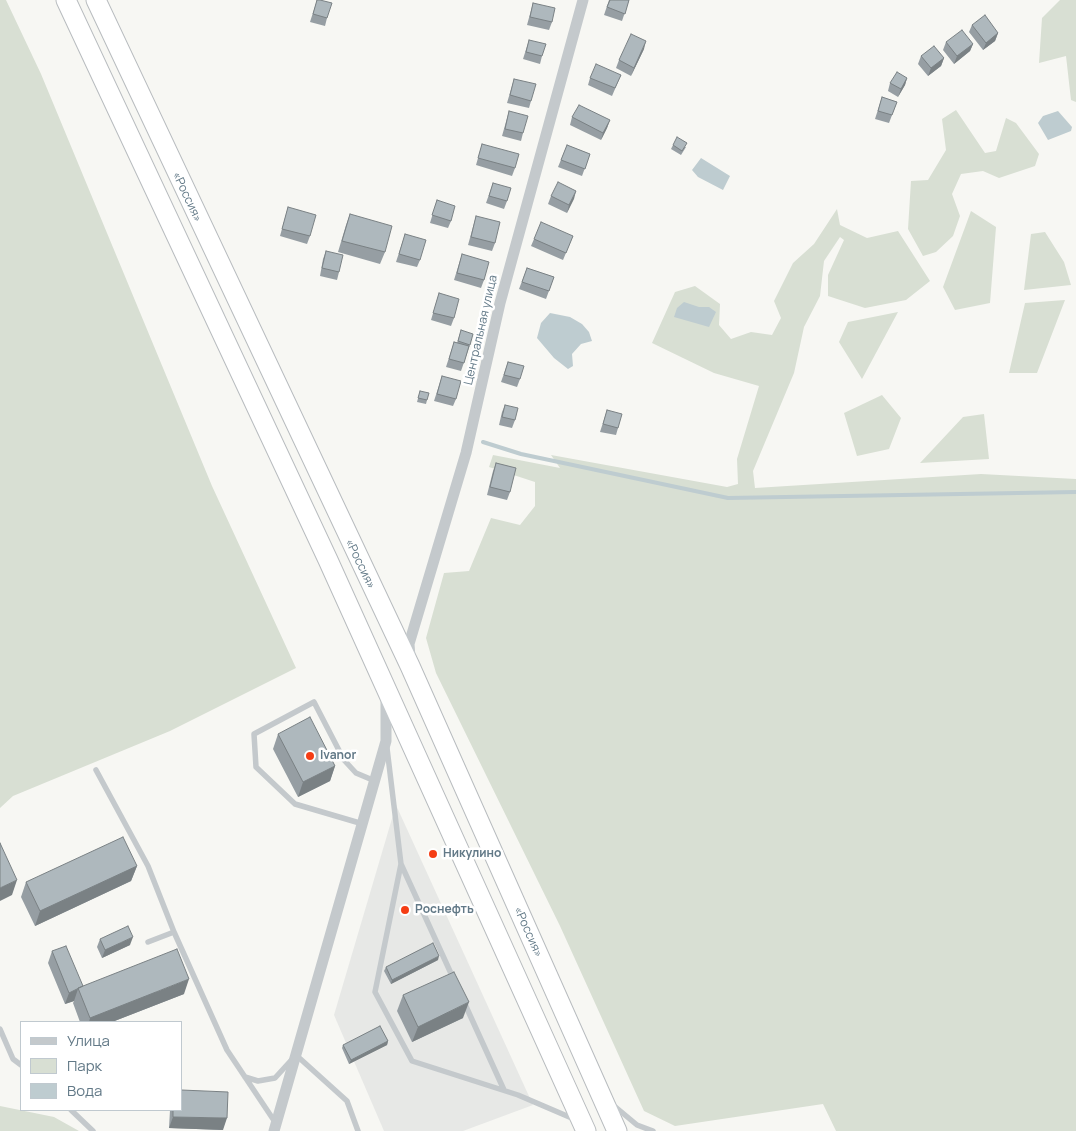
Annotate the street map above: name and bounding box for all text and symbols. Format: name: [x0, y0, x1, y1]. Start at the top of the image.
street label: «Россия»: [169, 170, 205, 224]
street label: Центральная улица: [461, 274, 501, 386]
street label: «Россия»: [342, 537, 378, 591]
place label: Ivanor: [320, 749, 356, 763]
marker: Ivanor: [304, 750, 316, 762]
place label: Никулино: [443, 847, 501, 861]
marker: Никулино: [427, 848, 439, 860]
place label: Роснефть: [415, 903, 474, 917]
marker: Роснефть: [399, 904, 411, 916]
street label: «Россия»: [510, 905, 546, 959]
legend: [20, 1021, 182, 1111]
text: Улица: [67, 1030, 110, 1051]
text: Парк: [67, 1055, 102, 1076]
text: Вода: [67, 1080, 102, 1101]

